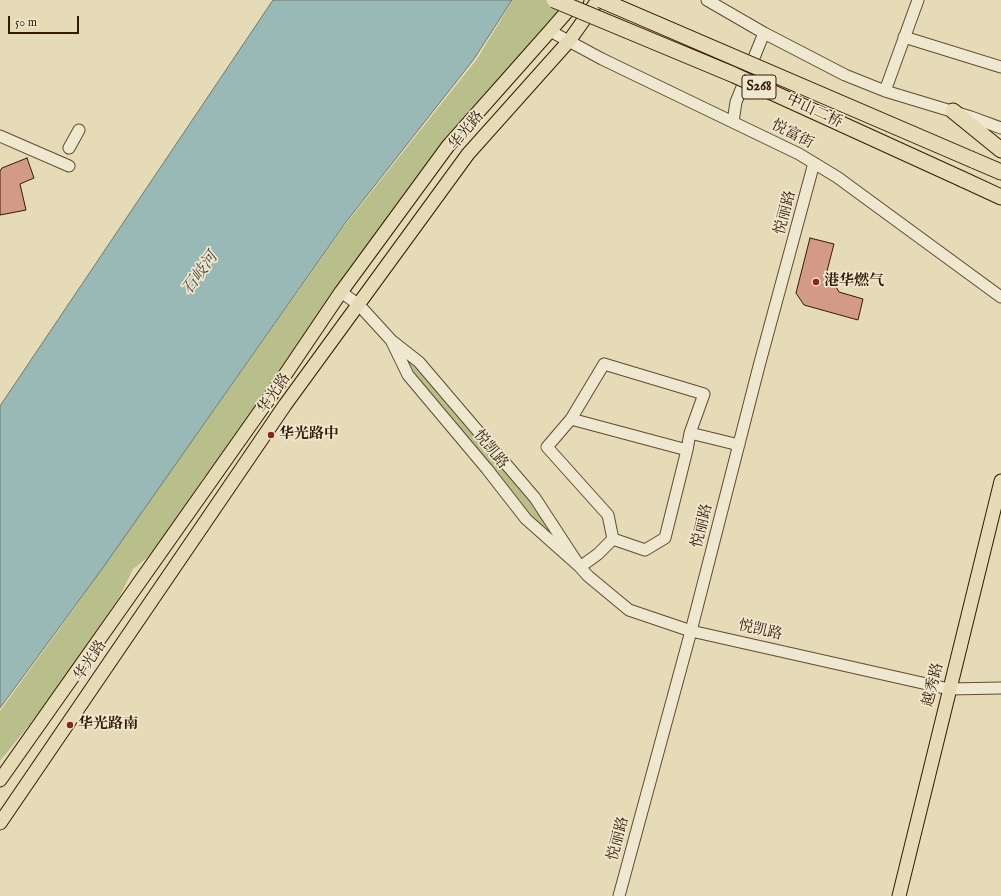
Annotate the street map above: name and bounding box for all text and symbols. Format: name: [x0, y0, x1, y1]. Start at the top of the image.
scale bar: [10, 8, 81, 34]
text: 50 m: [15, 15, 37, 30]
road number: S268: [742, 75, 776, 99]
street label: 中山二桥: [783, 91, 845, 133]
street label: 华光路: [446, 108, 488, 154]
street label: 悦富街: [768, 117, 816, 153]
street label: 悦丽路: [771, 189, 801, 237]
water label: 石岐河: [179, 249, 223, 299]
place label: 港华燃气: [824, 273, 884, 291]
marker: 港华燃气: [811, 277, 821, 287]
street label: 华光路: [255, 370, 295, 418]
place label: 华光路中: [279, 426, 339, 444]
street label: 悦凯路: [469, 427, 511, 473]
marker: 华光路中: [266, 430, 276, 440]
street label: 悦丽路: [689, 502, 717, 550]
street label: 悦凯路: [736, 617, 784, 645]
street label: 华光路: [71, 637, 111, 685]
street label: 越秀路: [920, 661, 948, 709]
place label: 华光路南: [78, 716, 138, 734]
marker: 华光路南: [65, 720, 75, 730]
street label: 悦丽路: [604, 815, 634, 863]

